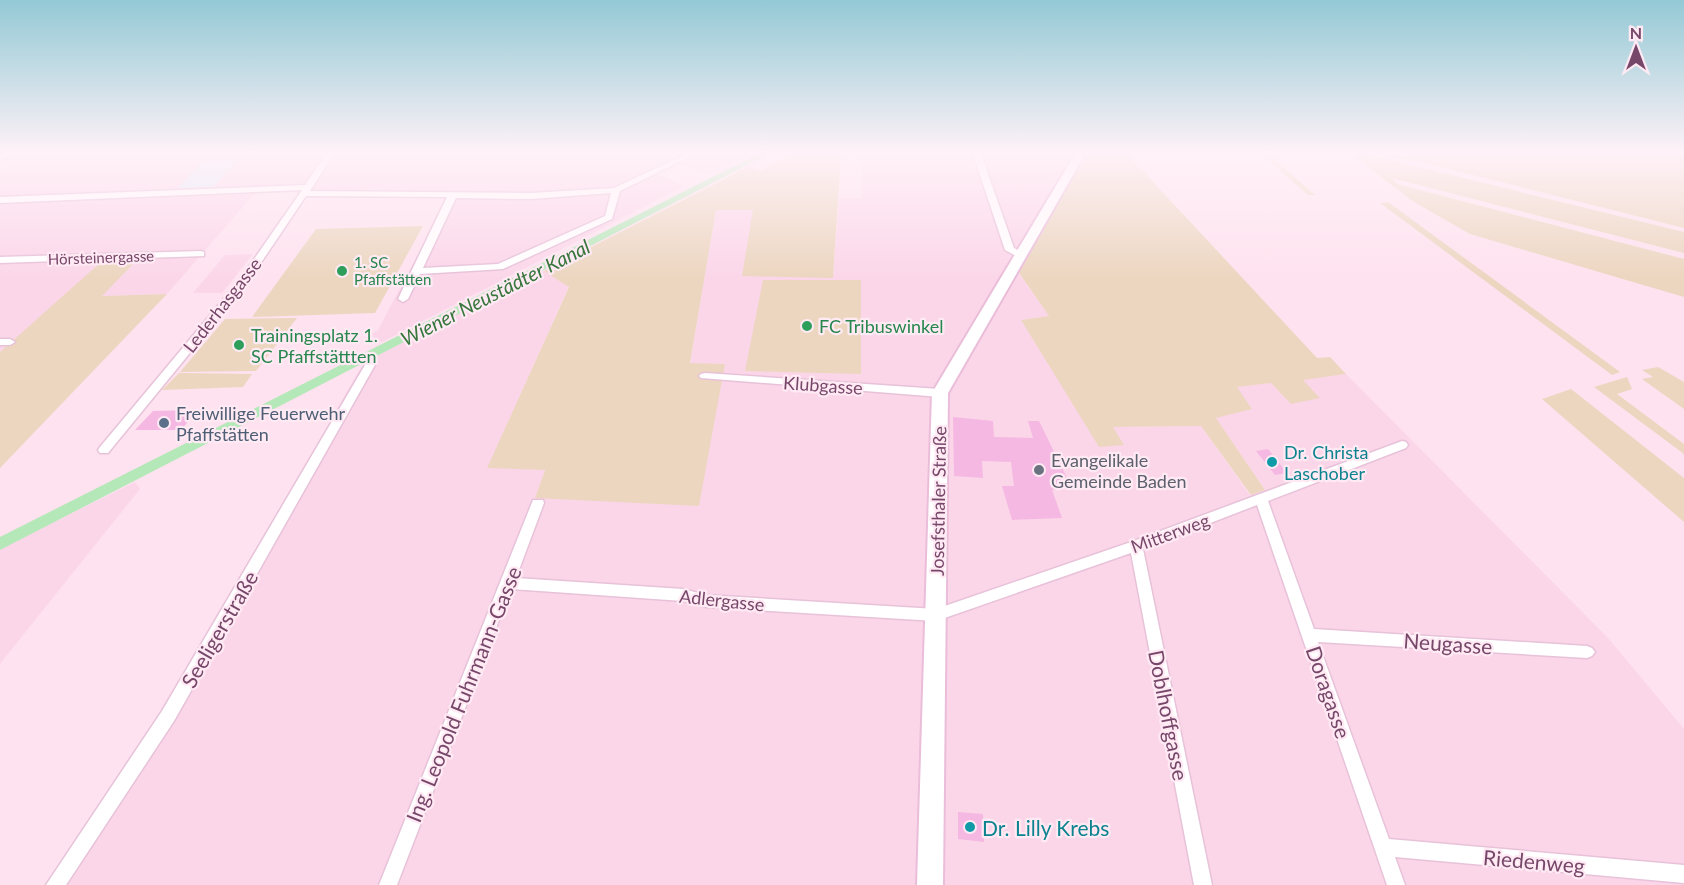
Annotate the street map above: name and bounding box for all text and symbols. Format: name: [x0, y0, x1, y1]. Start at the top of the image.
north arrow: [1606, 18, 1666, 78]
text: N: [1630, 23, 1642, 42]
water label: Wiener Neustädter Kanal: [396, 234, 594, 350]
street label: Hörsteinergasse: [48, 246, 154, 268]
street label: Lederhasgasse: [178, 253, 266, 357]
place label: 1. SC Pfaffstätten: [354, 253, 431, 288]
marker: 1. SC Pfaffstätten: [335, 264, 349, 278]
place label: FC Tribuswinkel: [819, 315, 943, 337]
marker: FC Tribuswinkel: [800, 319, 814, 333]
place label: Trainingsplatz 1. SC Pfaffstättten: [251, 324, 378, 367]
marker: Trainingsplatz 1. SC Pfaffstättten: [232, 338, 246, 352]
street label: Klubgasse: [782, 371, 864, 399]
place label: Freiwillige Feuerwehr Pfaffstätten: [176, 402, 346, 445]
marker: Freiwillige Feuerwehr Pfaffstätten: [157, 416, 171, 430]
street label: Josefsthaler Straße: [926, 426, 950, 576]
place label: Dr. Christa Laschober: [1284, 441, 1368, 484]
place label: Evangelikale Gemeinde Baden: [1051, 449, 1186, 492]
marker: Dr. Christa Laschober: [1265, 455, 1279, 469]
marker: Evangelikale Gemeinde Baden: [1032, 463, 1046, 477]
street label: Mitterweg: [1128, 509, 1212, 557]
street label: Ing. Leopold Fuhrmann-Gasse: [400, 562, 526, 826]
street label: Seeligerstraße: [175, 566, 263, 692]
street label: Adlergasse: [678, 585, 766, 615]
street label: Neugasse: [1403, 627, 1493, 659]
street label: Doragasse: [1302, 642, 1356, 742]
street label: Doblhoffgasse: [1144, 648, 1194, 782]
place label: Dr. Lilly Krebs: [982, 815, 1109, 840]
marker: Dr. Lilly Krebs: [963, 820, 977, 834]
street label: Riedenweg: [1482, 844, 1586, 878]

